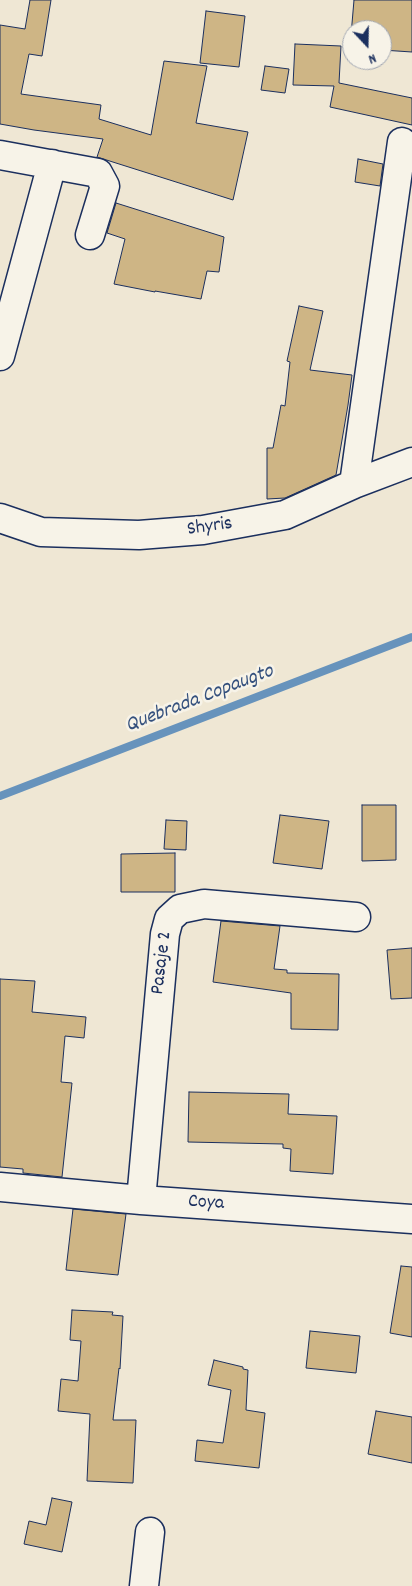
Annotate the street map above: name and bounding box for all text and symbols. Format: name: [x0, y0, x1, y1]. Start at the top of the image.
north arrow: [342, 20, 392, 70]
text: N: [365, 47, 379, 69]
street label: Shyris: [186, 513, 234, 543]
water label: Quebrada Copaugto: [122, 660, 278, 740]
street label: Pasaje 2: [147, 930, 179, 996]
street label: Coya: [187, 1191, 225, 1217]

